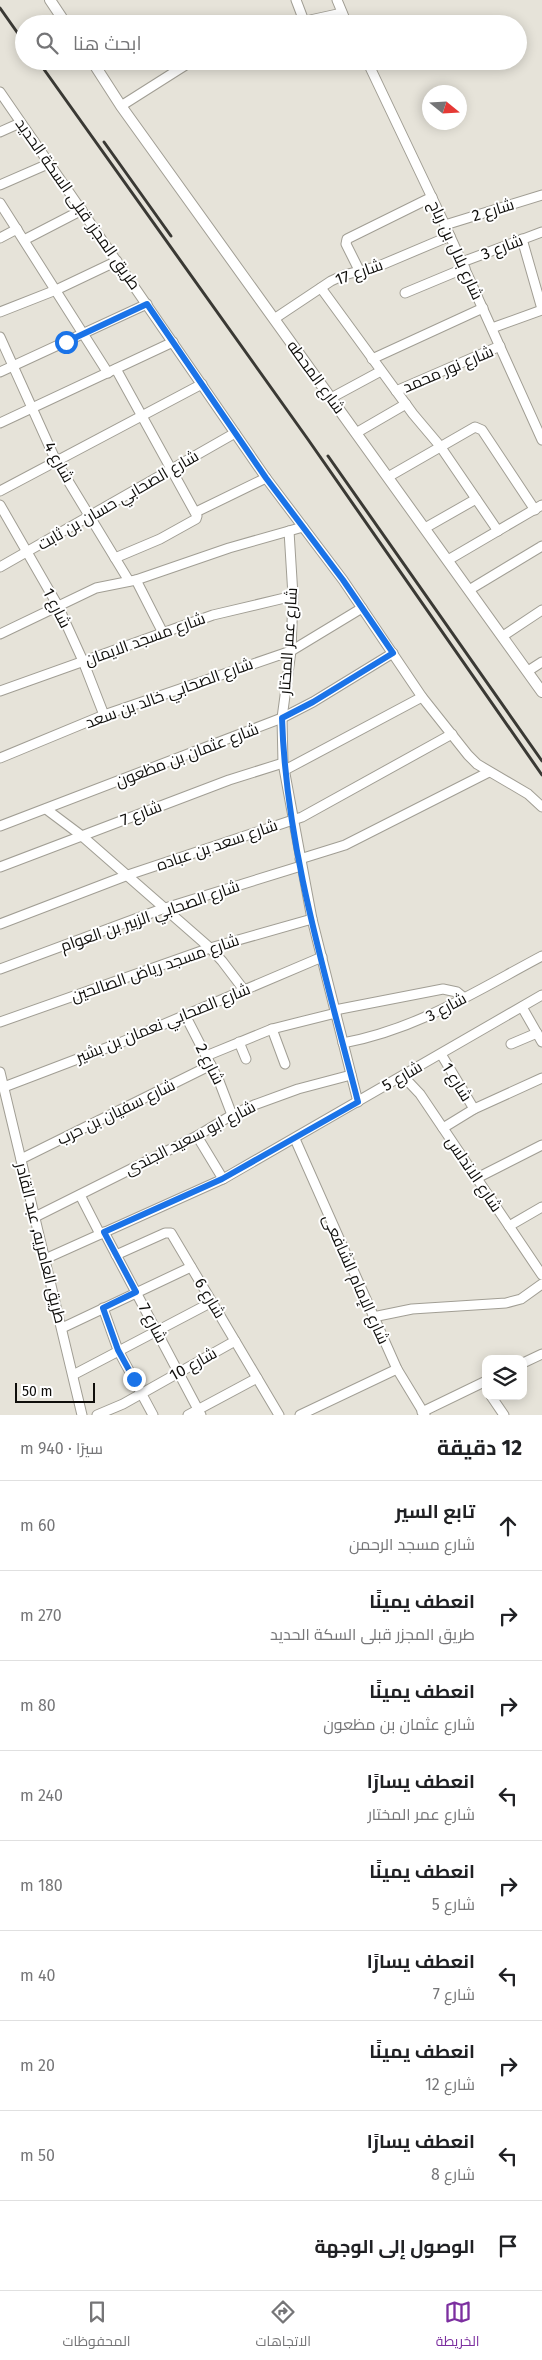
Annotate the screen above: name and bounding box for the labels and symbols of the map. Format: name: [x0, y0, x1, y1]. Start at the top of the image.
north arrow: [422, 85, 467, 130]
street label: طريق المجزر قبلى السكة الحديد: [11, 115, 145, 294]
street label: شارع 2: [470, 195, 517, 227]
street label: شارع بلال بن رباح: [423, 197, 487, 303]
street label: شارع 3: [478, 230, 526, 265]
street label: شارع 17: [333, 255, 386, 291]
route start: [55, 331, 78, 354]
street label: شارع المحطه: [282, 337, 349, 418]
street label: شارع نور محمد: [400, 341, 497, 398]
street label: شارع 4: [38, 438, 78, 487]
street label: شارع الصحابي حسان بن ثابت: [34, 446, 204, 557]
street label: شارع 1: [37, 585, 75, 632]
street label: شارع عمر المختار: [275, 587, 303, 696]
street label: شارع مسجد الايمان: [82, 608, 209, 671]
street label: شارع الصحابي خالد بن سعد: [83, 654, 257, 736]
street label: شارع عثمان بن مظعون: [113, 719, 262, 793]
street label: شارع 7: [118, 797, 165, 831]
street label: شارع سعد بن عباده: [154, 815, 281, 877]
street label: شارع الصحابي الزبير بن العوام: [58, 876, 243, 959]
street label: شارع مسجد رياض الصالحين: [68, 930, 242, 1008]
street label: شارع الصحابي نعمان بن بشير: [72, 979, 255, 1071]
street label: شارع 3: [422, 988, 470, 1027]
street label: شارع 2: [190, 1040, 228, 1088]
street label: شارع 5: [379, 1057, 426, 1097]
street label: شارع 1: [436, 1059, 476, 1106]
street label: شارع سفيان بن حرب: [54, 1075, 179, 1151]
street label: شارع ابو سعيد الجندى: [121, 1097, 259, 1181]
street label: شارع الاندلس: [440, 1133, 506, 1217]
street label: طريق العامريه, عبد القادر: [11, 1160, 70, 1326]
street label: شارع الإمام الشافعى: [317, 1211, 393, 1348]
street label: شارع 6: [189, 1274, 229, 1323]
street label: شارع 7: [133, 1300, 171, 1347]
street label: شارع 10: [166, 1343, 221, 1386]
route end: [123, 1368, 146, 1391]
scale bar: [15, 1380, 95, 1403]

